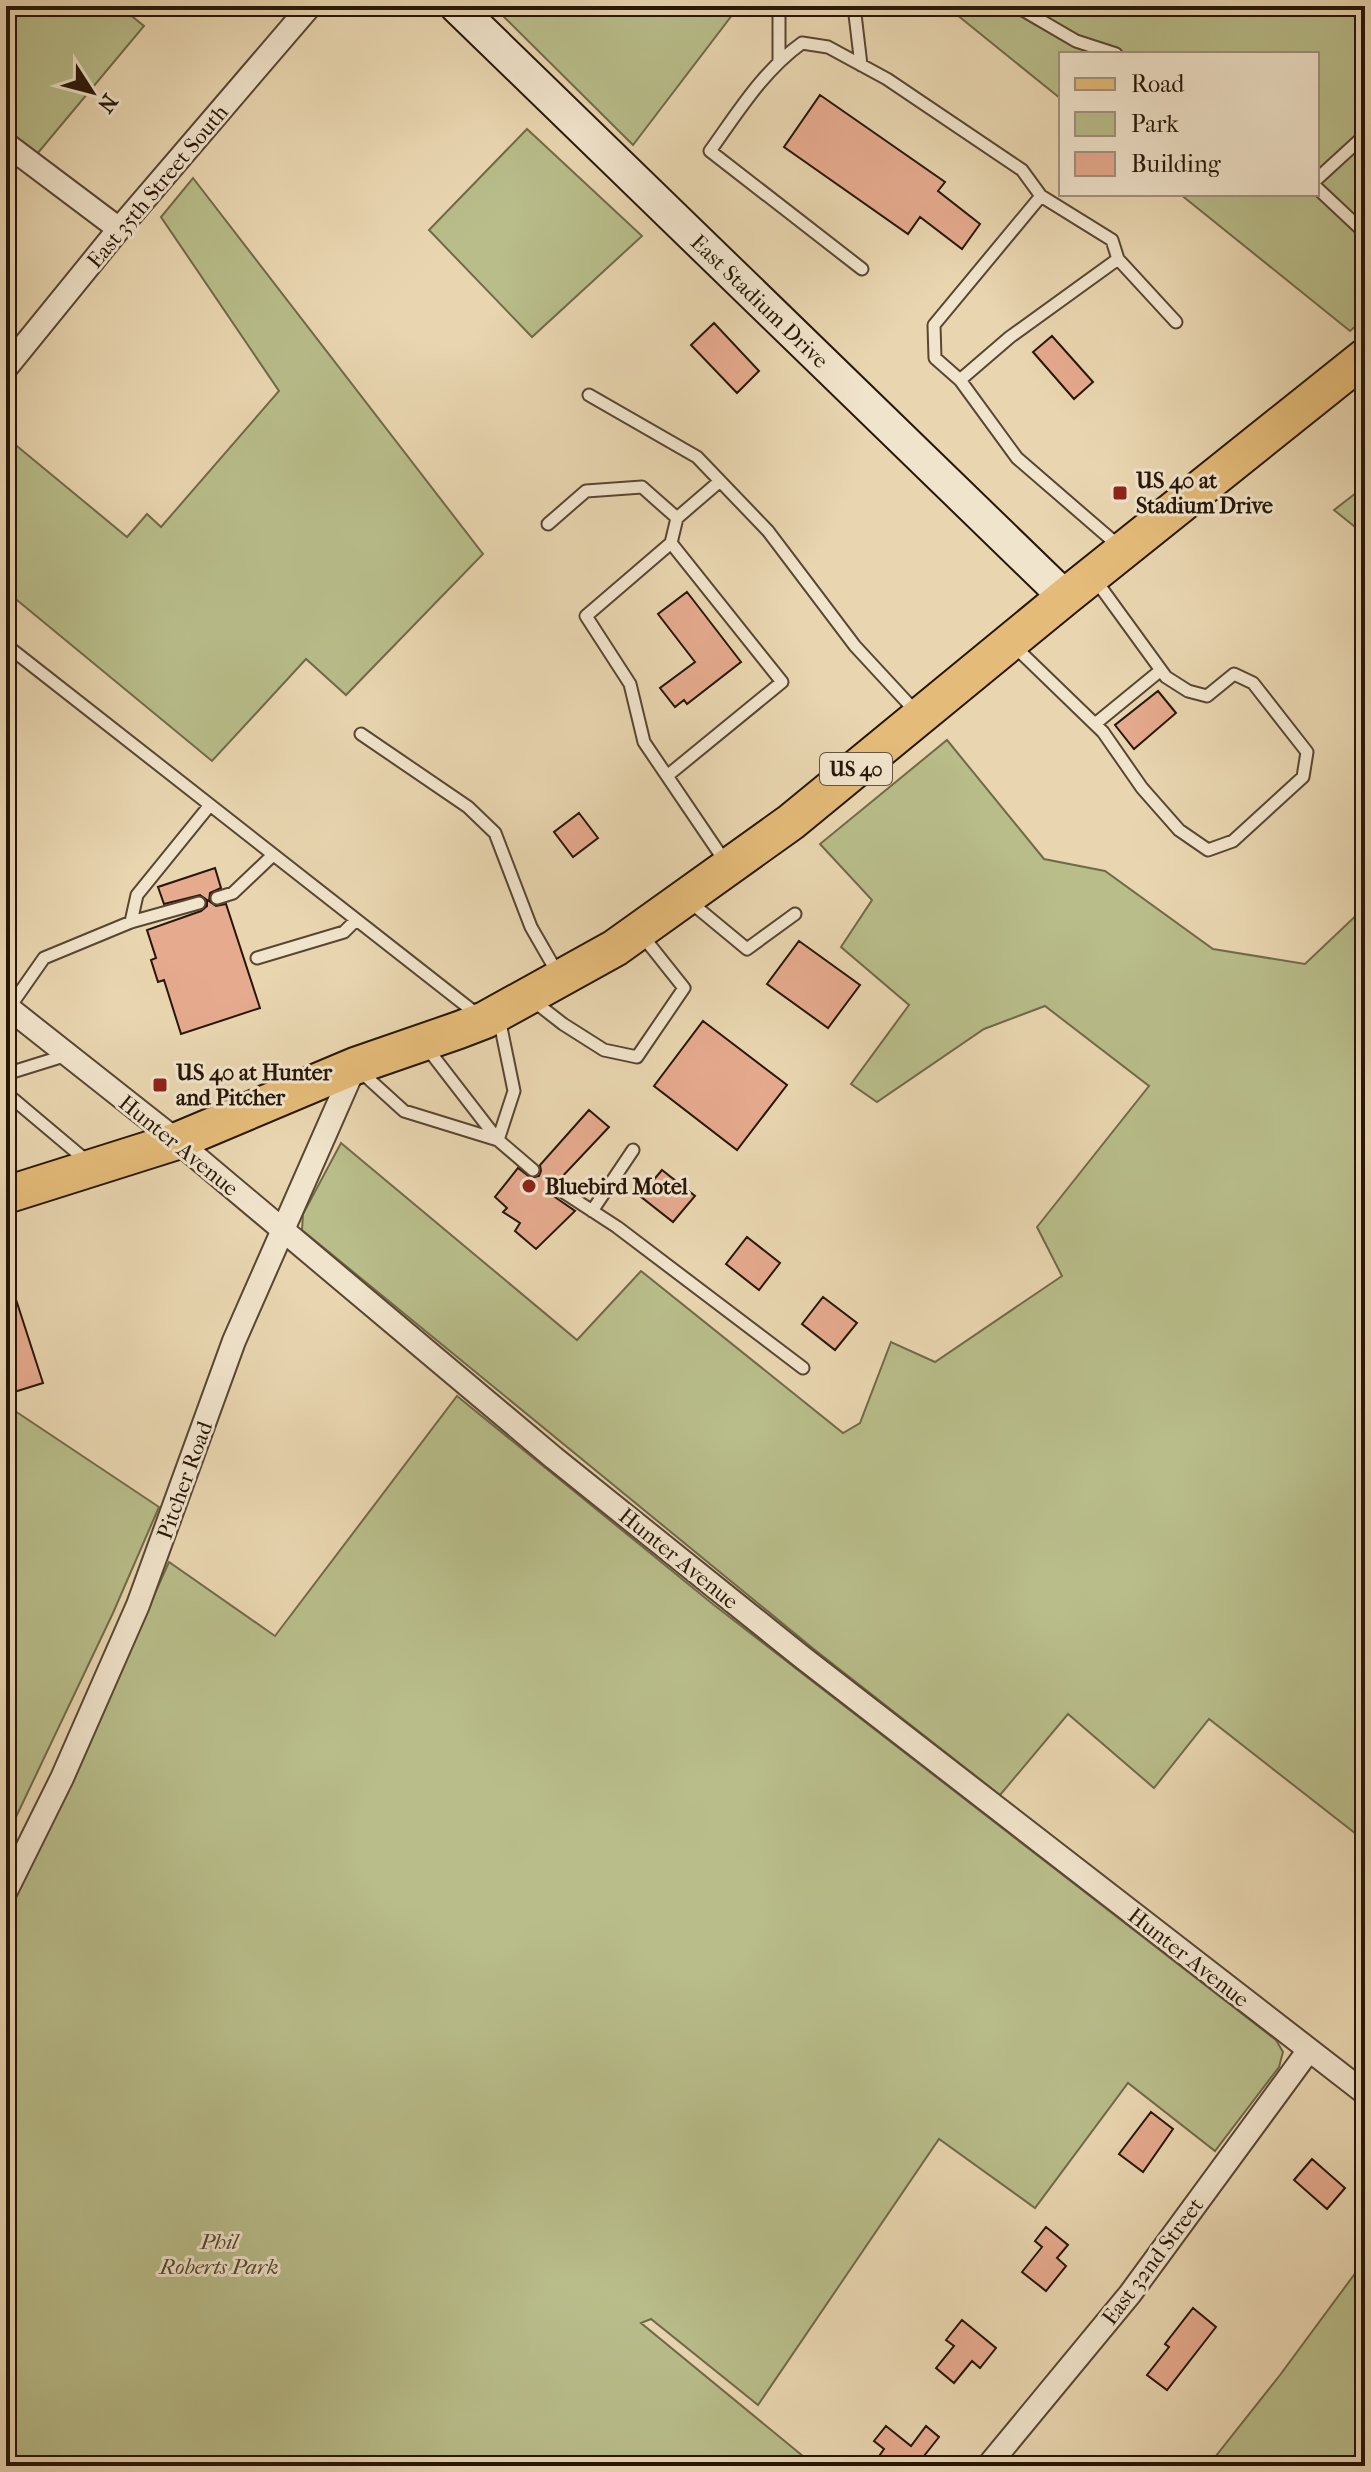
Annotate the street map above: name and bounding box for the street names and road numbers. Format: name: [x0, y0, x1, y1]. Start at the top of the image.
street label: East 35th Street South: [82, 99, 234, 274]
street label: East Stadium Drive: [685, 229, 834, 374]
road number: US 40: [820, 753, 892, 785]
street label: Hunter Avenue: [113, 1090, 243, 1202]
street label: Pitcher Road: [152, 1417, 219, 1543]
street label: Hunter Avenue: [613, 1503, 743, 1615]
street label: Hunter Avenue: [1123, 1903, 1254, 2013]
street label: East 32nd Street: [1097, 2193, 1209, 2330]

